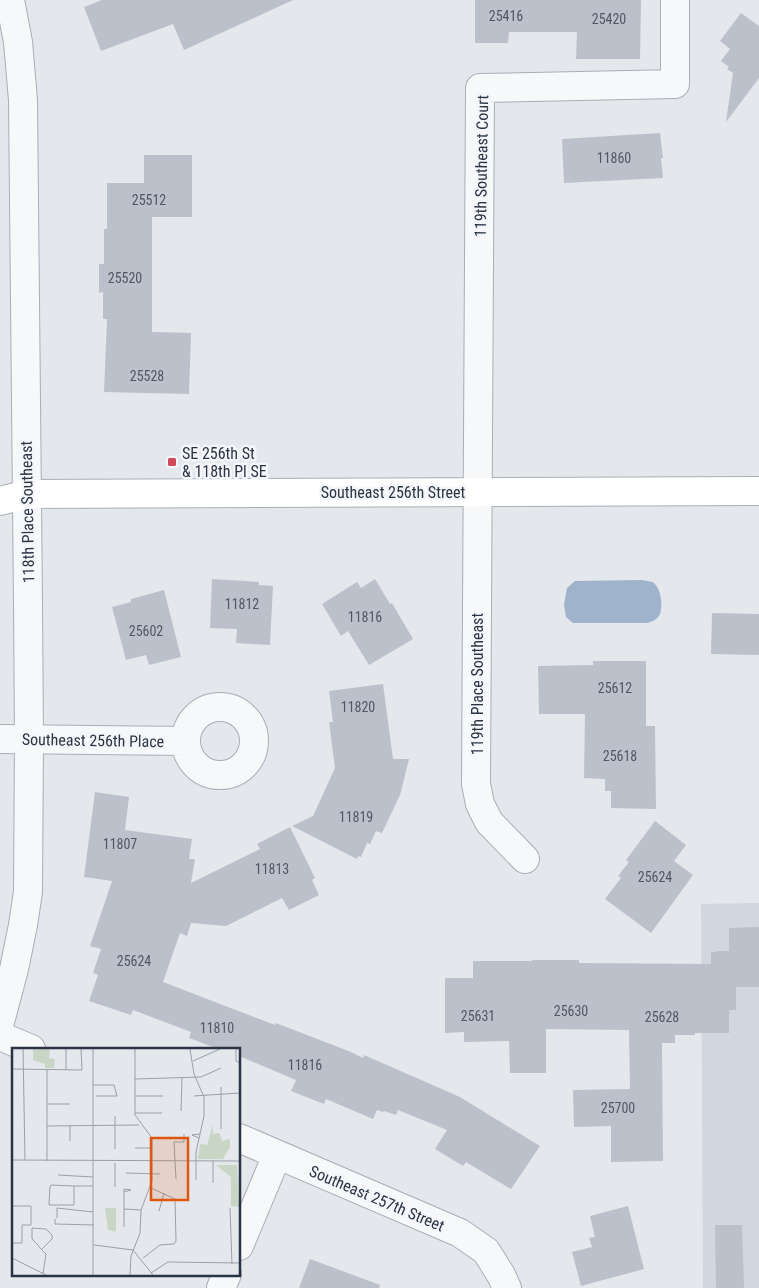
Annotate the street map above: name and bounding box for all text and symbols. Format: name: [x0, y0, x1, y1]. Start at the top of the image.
house number: 25416: [489, 8, 523, 24]
house number: 25420: [592, 11, 626, 27]
street label: 119th Southeast Court: [471, 95, 492, 237]
house number: 11860: [597, 150, 631, 166]
house number: 25512: [132, 192, 166, 208]
house number: 25520: [108, 270, 142, 286]
house number: 25528: [130, 368, 164, 384]
street label: 118th Place Southeast: [17, 440, 38, 583]
place label: SE 256th St & 118th Pl SE: [182, 444, 267, 481]
marker: SE 256th St & 118th Pl SE: [166, 456, 178, 468]
street label: Southeast 256th Street: [321, 483, 466, 502]
house number: 11812: [225, 596, 259, 612]
house number: 11816: [348, 609, 382, 625]
street label: 119th Place Southeast: [468, 613, 487, 755]
house number: 25602: [129, 623, 163, 639]
house number: 25612: [598, 680, 632, 696]
house number: 11820: [341, 699, 375, 715]
street label: Southeast 256th Place: [22, 730, 164, 751]
house number: 25618: [603, 748, 637, 764]
house number: 11819: [339, 809, 373, 825]
house number: 11807: [103, 836, 137, 852]
house number: 11813: [255, 861, 289, 877]
house number: 25624: [638, 869, 672, 885]
house number: 25624: [117, 953, 151, 969]
house number: 25630: [554, 1003, 588, 1019]
house number: 25631: [461, 1008, 495, 1024]
house number: 25628: [645, 1009, 679, 1025]
house number: 11810: [200, 1020, 234, 1036]
inset map: [12, 1048, 240, 1276]
house number: 11816: [288, 1057, 322, 1073]
house number: 25700: [601, 1100, 635, 1116]
street label: Southeast 257th Street: [306, 1161, 447, 1236]

